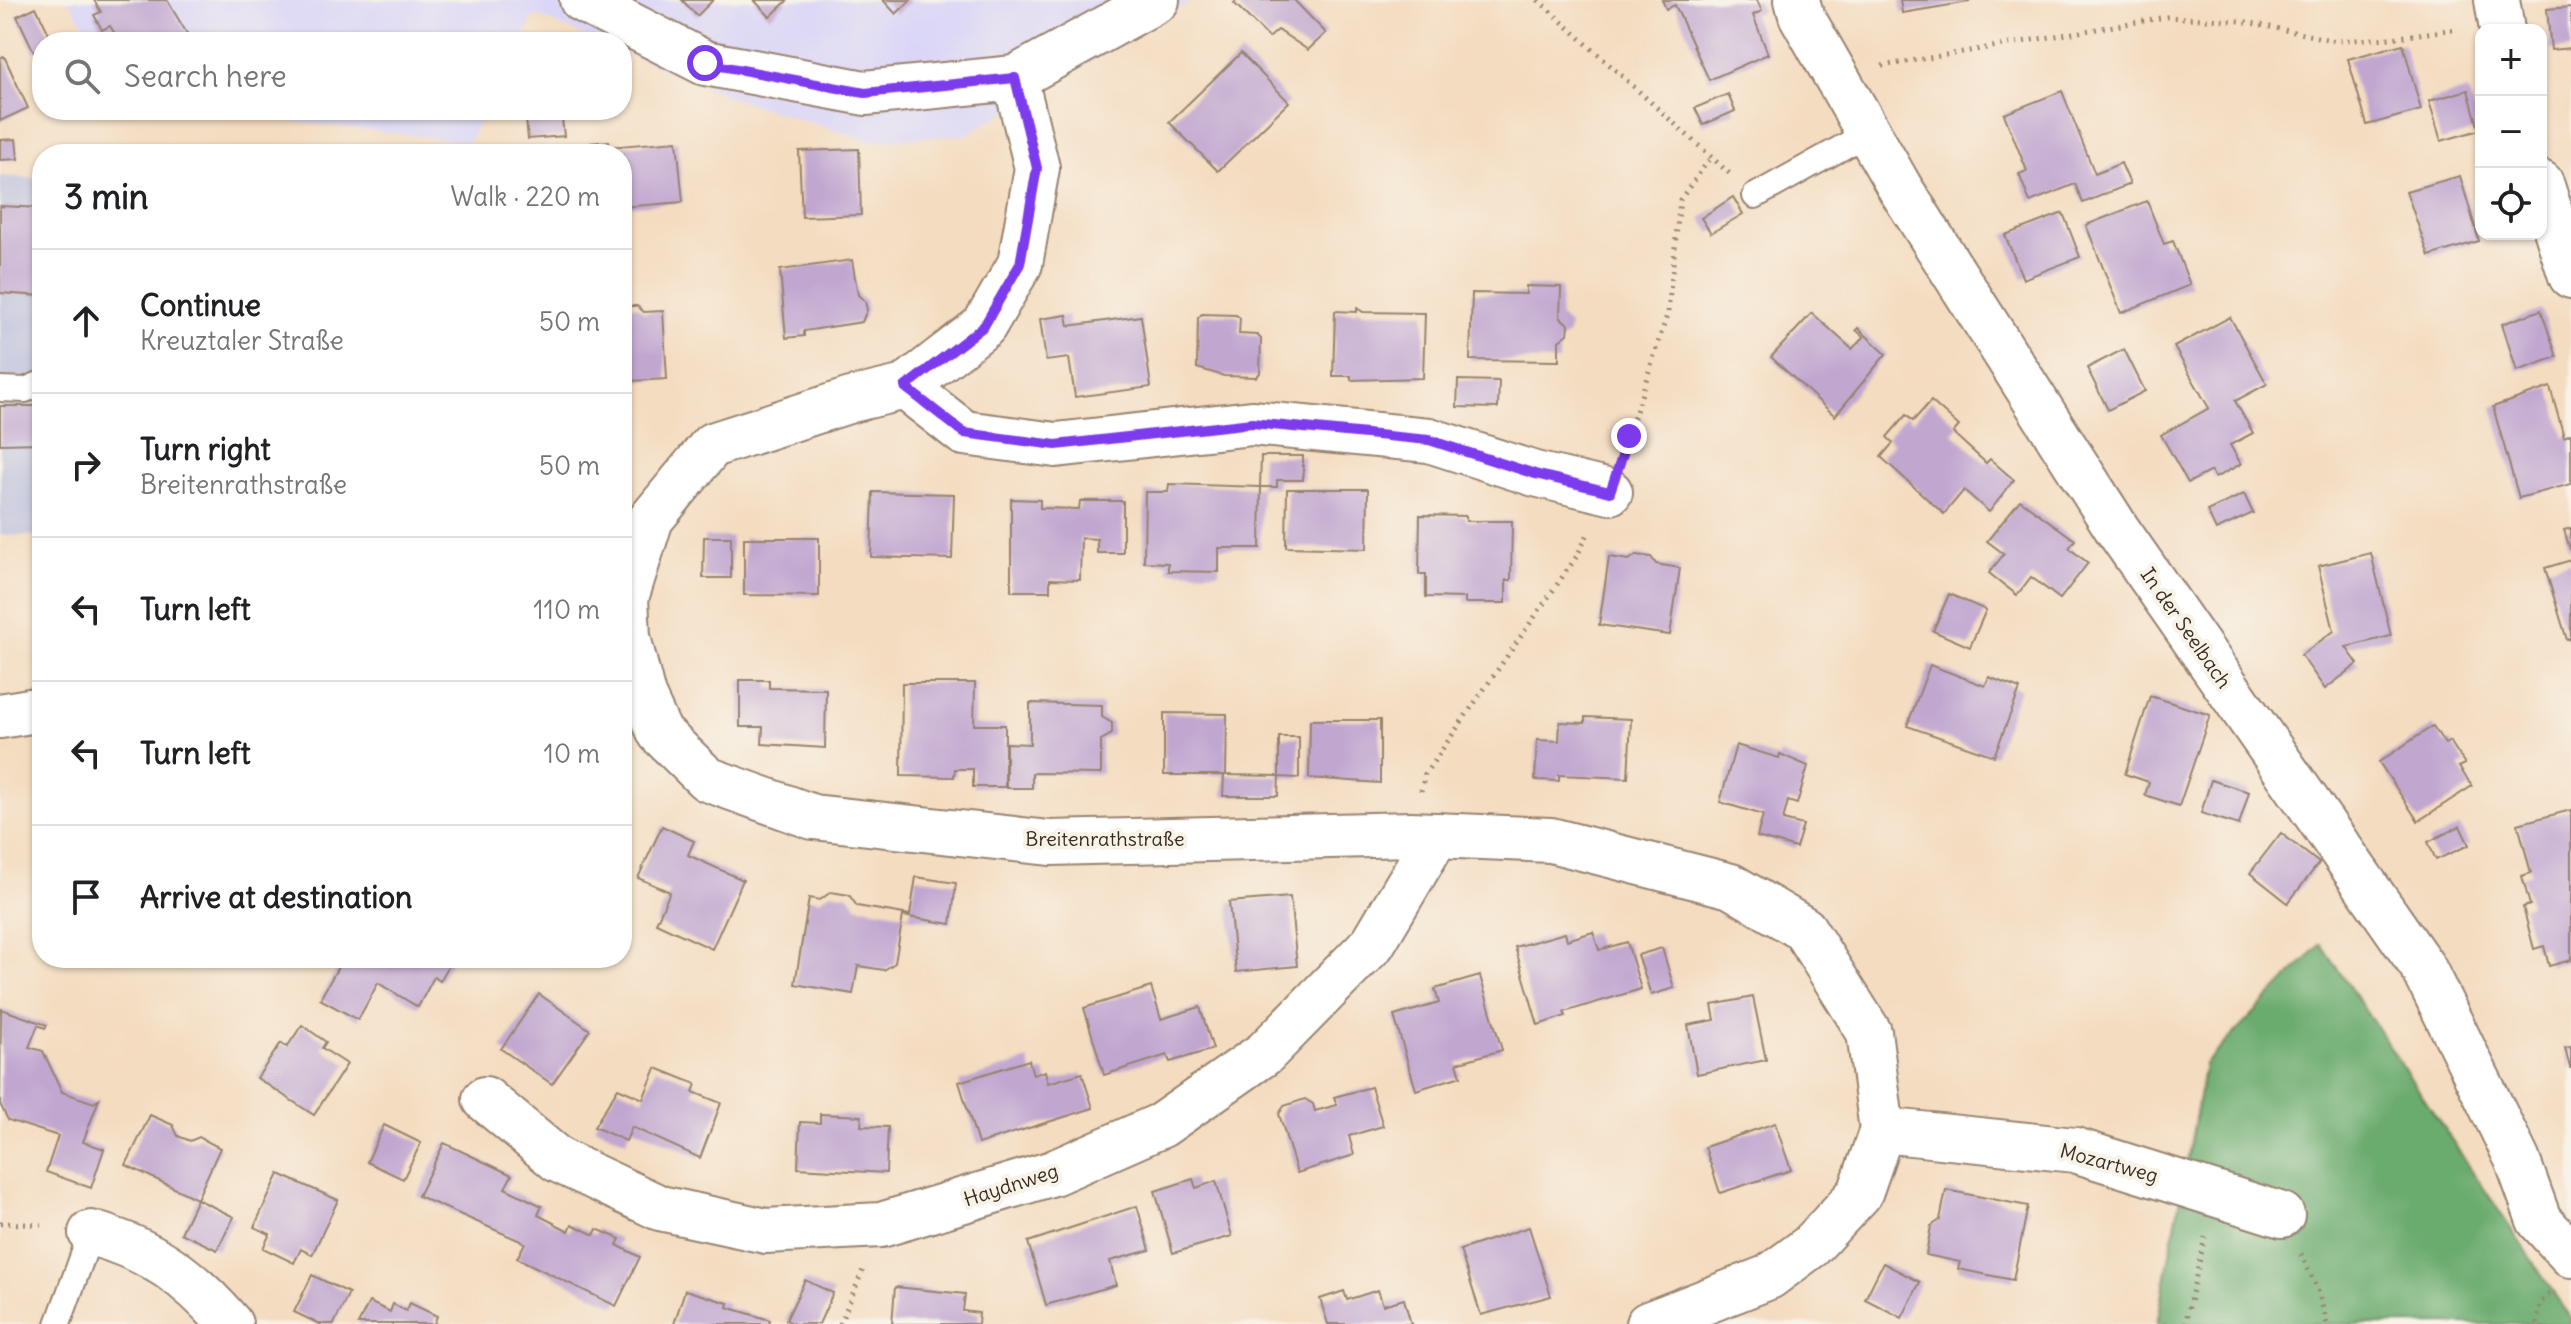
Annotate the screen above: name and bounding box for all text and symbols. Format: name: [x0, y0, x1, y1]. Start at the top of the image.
map controls: [2475, 24, 2547, 240]
button: +: [2475, 24, 2547, 96]
search box: [32, 32, 632, 120]
route start: [687, 45, 723, 81]
icon: search: [60, 54, 104, 98]
text: Search here: [124, 57, 287, 95]
button: −: [2475, 96, 2547, 168]
button: locate: [2475, 168, 2547, 240]
text: 3 min: [64, 175, 149, 218]
text: Walk · 220 m: [451, 180, 600, 213]
text: Continue: [140, 286, 261, 324]
icon: ahead: [64, 299, 108, 343]
text: 50 m: [539, 305, 600, 338]
text: Kreuztaler Straße: [140, 324, 344, 357]
route end: [1611, 418, 1647, 454]
text: Turn right: [140, 430, 271, 468]
icon: right: [64, 443, 108, 487]
text: 50 m: [539, 449, 600, 482]
text: Breitenrathstraße: [140, 468, 347, 501]
street label: In der Seelbach: [2136, 563, 2237, 693]
icon: left: [64, 587, 108, 631]
text: Turn left: [140, 590, 251, 628]
text: 110 m: [533, 593, 600, 626]
icon: left: [64, 731, 108, 775]
text: Turn left: [140, 734, 251, 772]
text: 10 m: [544, 737, 600, 770]
street label: Breitenrathstraße: [1025, 826, 1185, 851]
icon: arrive: [64, 875, 108, 919]
text: Arrive at destination: [140, 878, 412, 916]
street label: Mozartweg: [2057, 1137, 2161, 1188]
street label: Haydnweg: [960, 1158, 1061, 1212]

